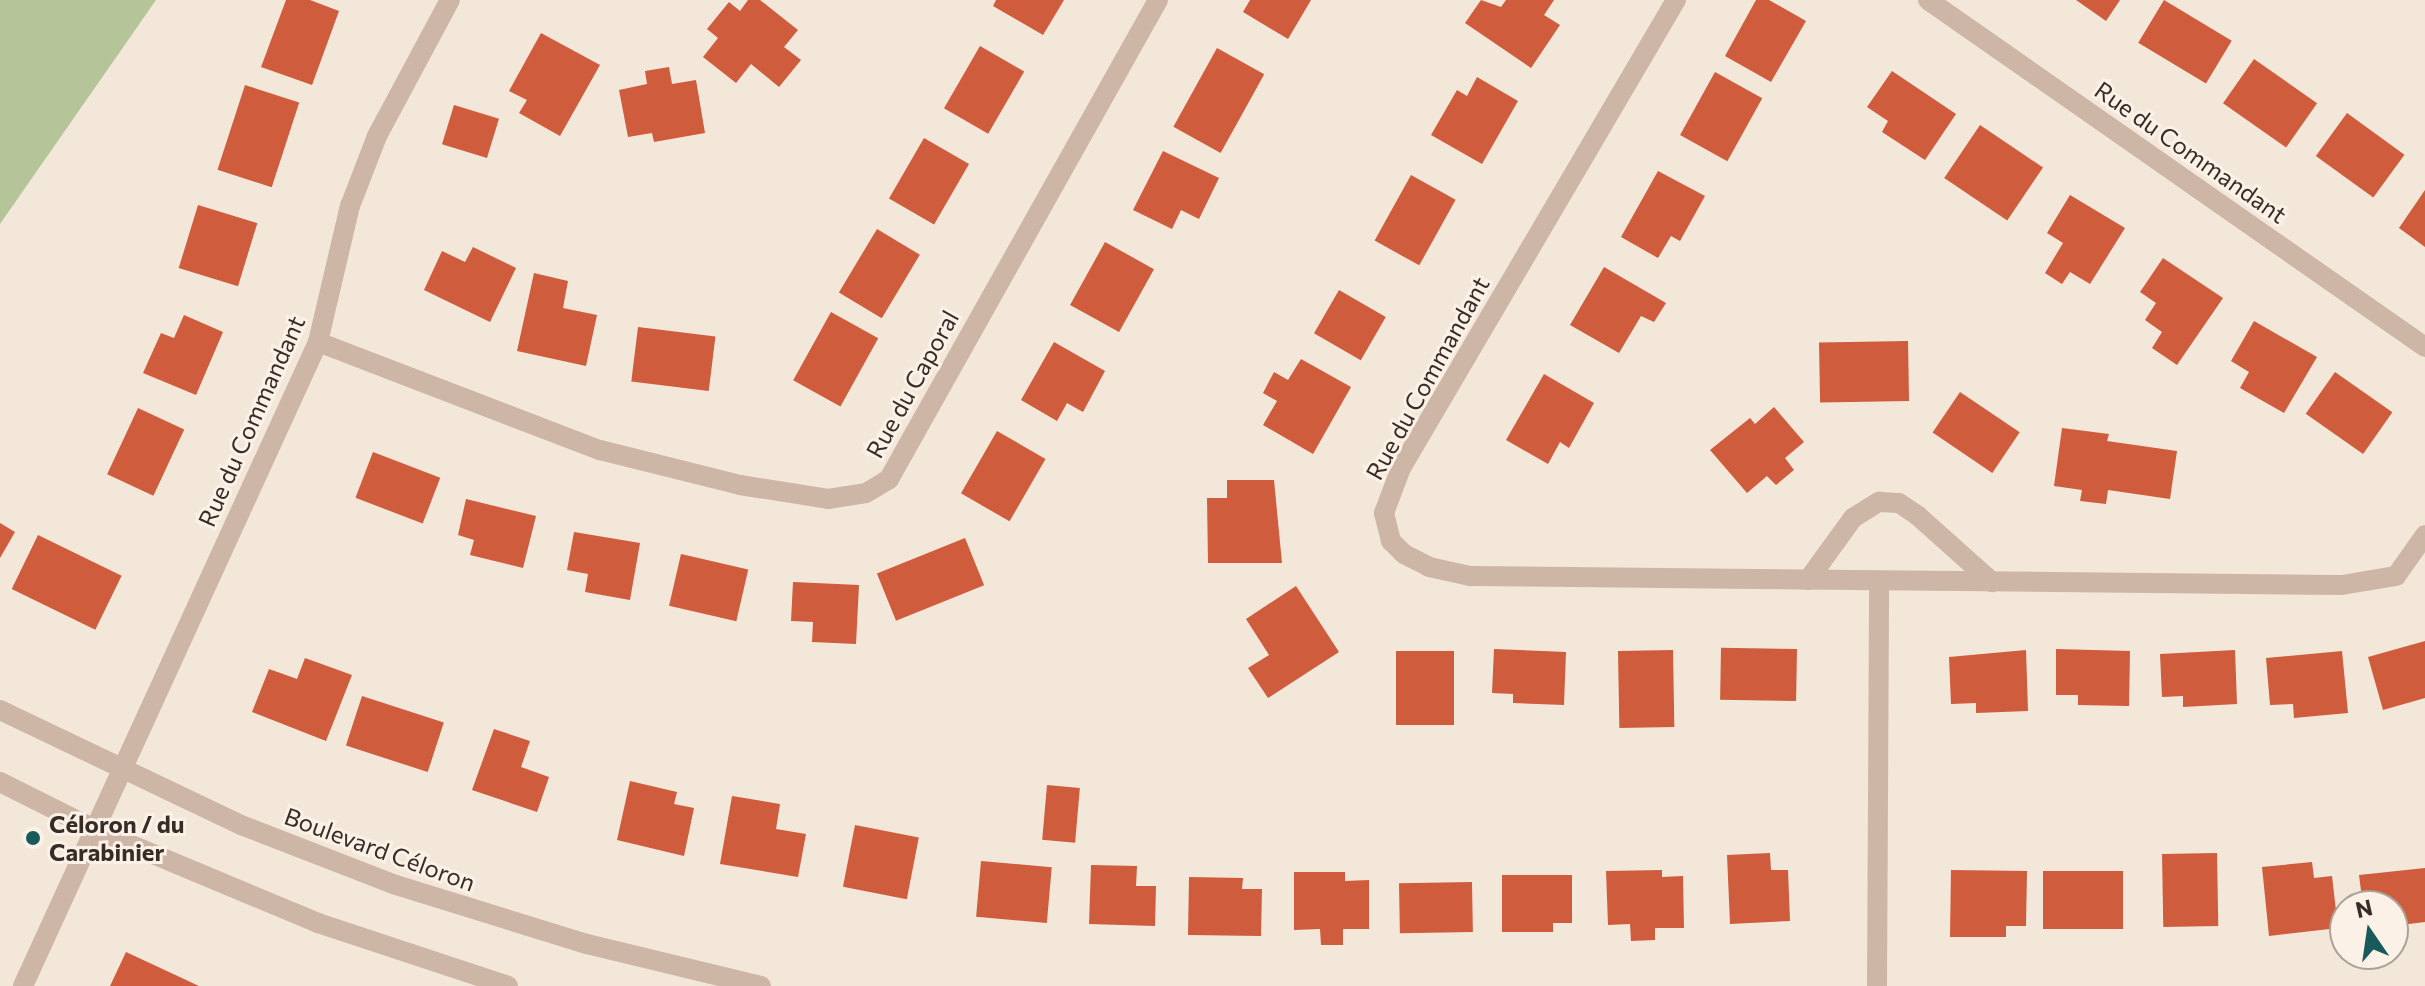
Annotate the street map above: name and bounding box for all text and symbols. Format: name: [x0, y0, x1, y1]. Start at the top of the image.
street label: Rue du Commandant: [2090, 75, 2292, 229]
street label: Rue du Commandant: [1359, 272, 1495, 484]
street label: Rue du Caporal: [860, 305, 964, 463]
street label: Rue du Commandant: [192, 311, 310, 531]
street label: Boulevard Céloron: [281, 801, 479, 897]
place label: Céloron / du Carabinier: [49, 810, 185, 866]
marker: Céloron / du Carabinier: [24, 829, 42, 847]
north arrow: [2329, 890, 2409, 970]
text: N: [2353, 893, 2375, 923]

